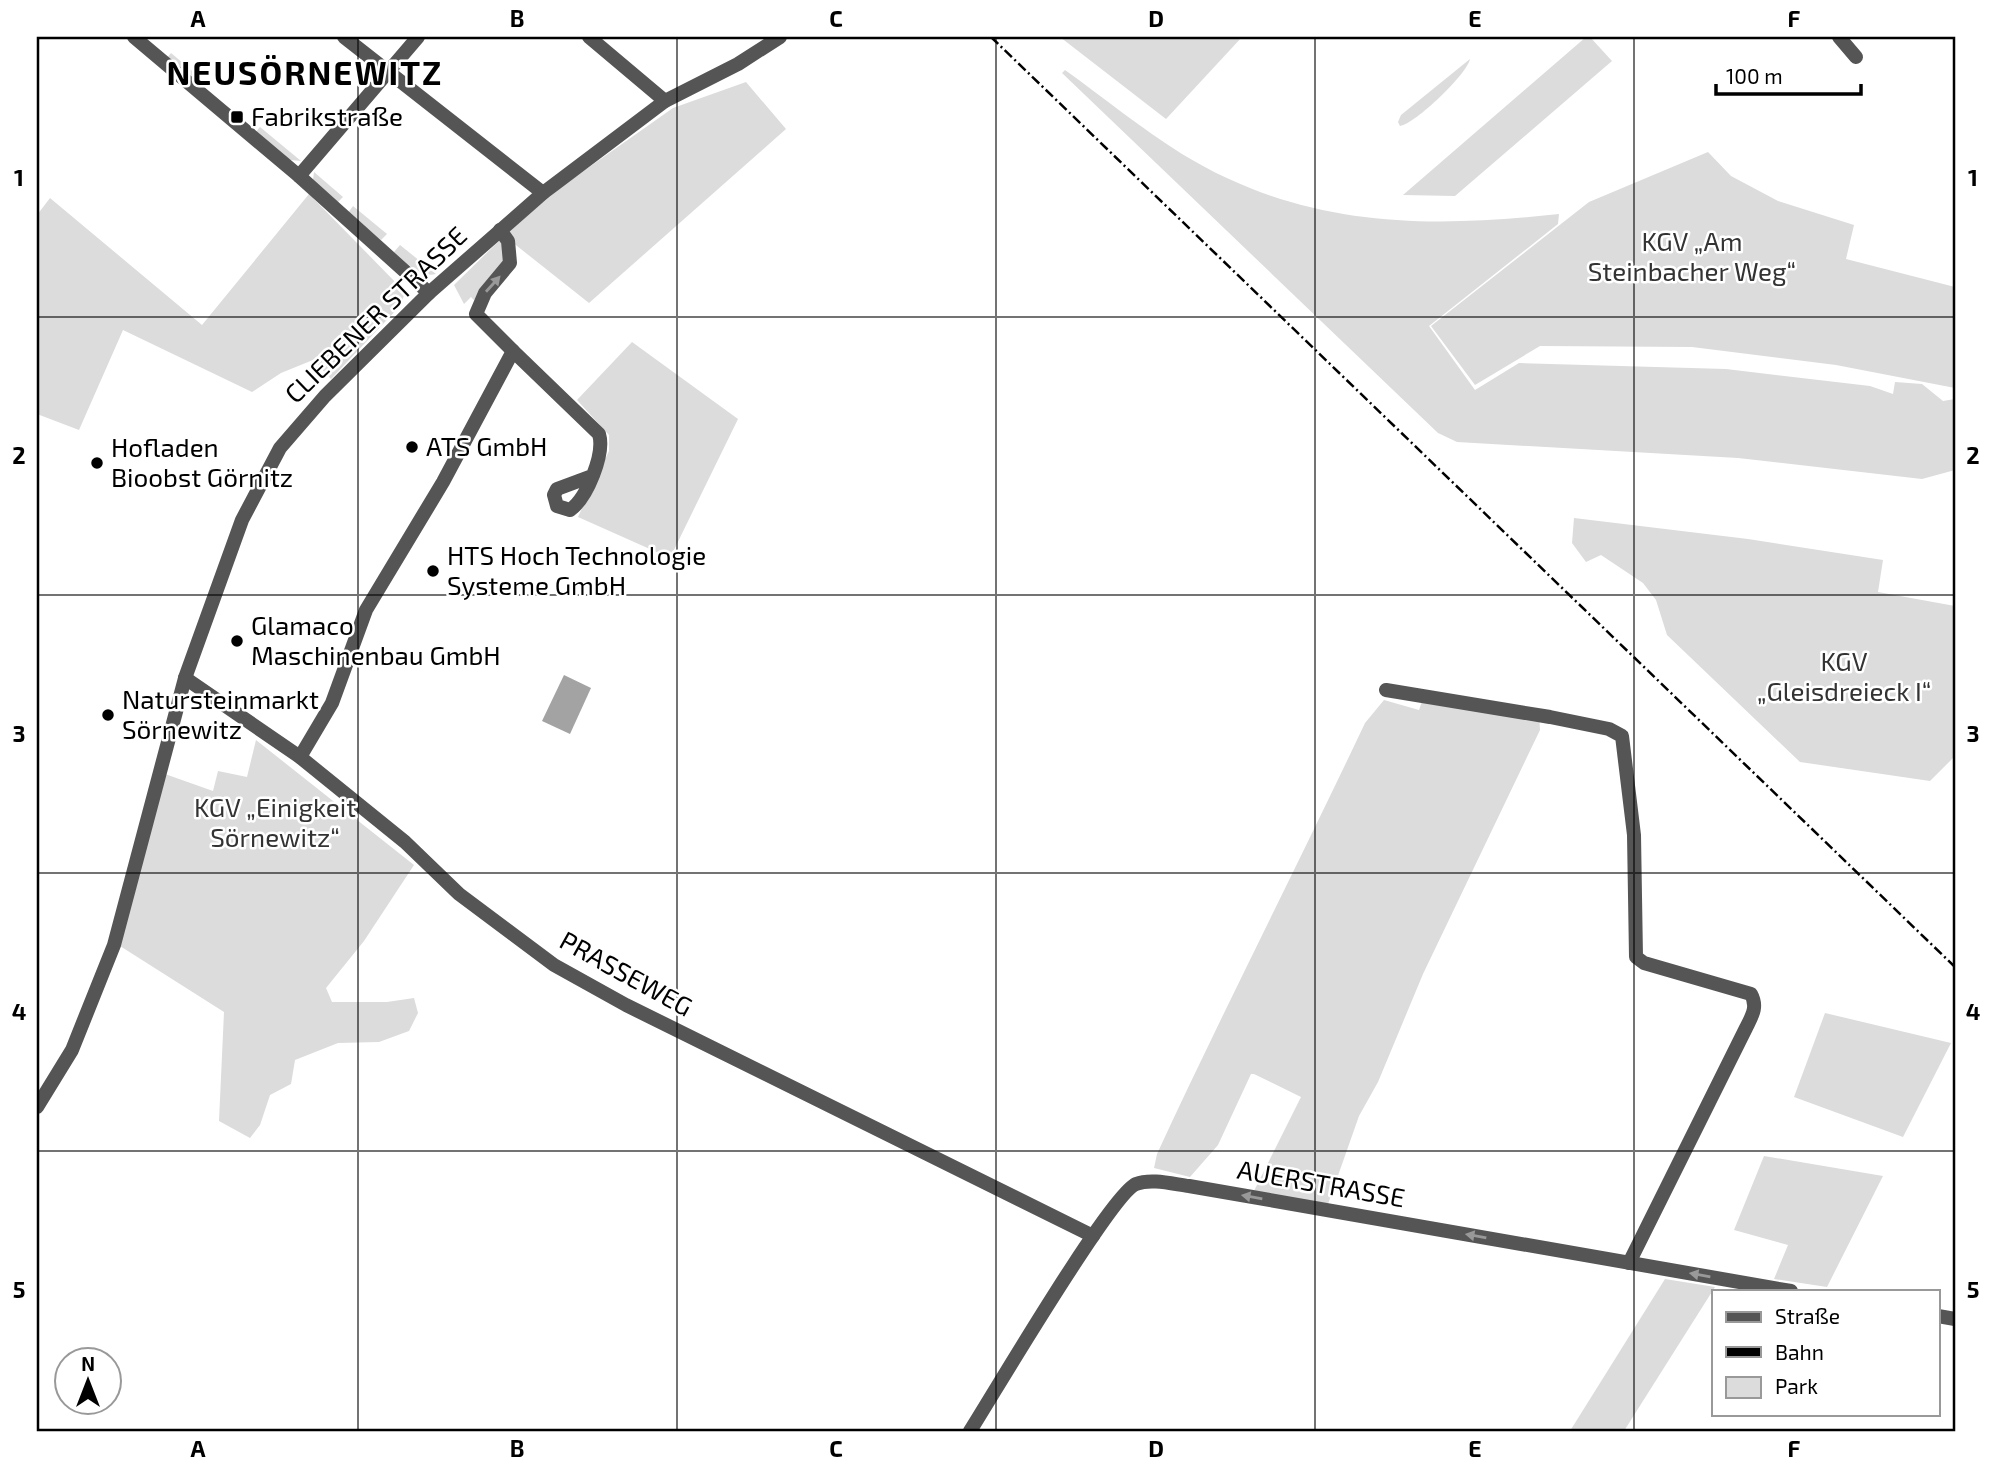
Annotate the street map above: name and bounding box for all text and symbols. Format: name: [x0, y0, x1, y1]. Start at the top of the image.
text: A: [190, 4, 206, 32]
text: B: [510, 4, 524, 32]
text: C: [829, 4, 843, 32]
text: D: [1148, 4, 1164, 32]
text: E: [1468, 4, 1482, 32]
text: F: [1788, 4, 1801, 32]
district label: NEUSÖRNEWITZ: [167, 52, 443, 92]
scale bar: [1716, 52, 1861, 96]
text: 100 m: [1726, 63, 1783, 88]
place label: Fabrikstraße: [251, 100, 403, 131]
marker: Fabrikstraße: [229, 109, 245, 125]
text: 1: [14, 163, 24, 191]
text: 1: [1968, 163, 1978, 191]
street label: CLIEBENER STRASSE: [278, 219, 472, 409]
park label: KGV „Am Steinbacher Weg“: [1588, 225, 1796, 286]
one-way arrow: [485, 276, 501, 293]
place label: ATS GmbH: [426, 430, 547, 461]
place label: Hofladen Bioobst Görnitz: [111, 431, 293, 492]
marker: ATS GmbH: [404, 439, 420, 455]
text: 2: [12, 441, 26, 469]
text: 2: [1966, 441, 1980, 469]
marker: Hofladen Bioobst Görnitz: [89, 455, 105, 471]
place label: HTS Hoch Technologie Systeme GmbH: [447, 539, 706, 600]
marker: HTS Hoch Technologie Systeme GmbH: [425, 563, 441, 579]
place label: Glamaco Maschinenbau GmbH: [251, 609, 501, 670]
marker: Glamaco Maschinenbau GmbH: [229, 633, 245, 649]
park label: KGV „Gleisdreieck I“: [1757, 645, 1931, 706]
place label: Natursteinmarkt Sörnewitz: [122, 683, 319, 744]
marker: Natursteinmarkt Sörnewitz: [100, 707, 116, 723]
text: 3: [12, 719, 26, 747]
text: 3: [1966, 719, 1980, 747]
park label: KGV „Einigkeit Sörnewitz“: [194, 791, 356, 852]
street label: PRASSEWEG: [555, 924, 698, 1022]
text: 4: [12, 997, 26, 1025]
text: 4: [1966, 997, 1980, 1025]
street label: AUERSTRASSE: [1235, 1153, 1408, 1213]
one-way arrow: [1240, 1191, 1262, 1202]
one-way arrow: [1465, 1230, 1487, 1241]
one-way arrow: [1689, 1269, 1711, 1280]
text: 5: [13, 1275, 25, 1303]
text: 5: [1967, 1275, 1979, 1303]
legend: [1712, 1290, 1940, 1416]
text: Straße: [1775, 1303, 1840, 1328]
text: Bahn: [1775, 1339, 1824, 1364]
north arrow: [52, 1346, 122, 1416]
text: N: [81, 1352, 95, 1375]
text: Park: [1775, 1373, 1818, 1398]
text: A: [190, 1434, 206, 1462]
text: B: [510, 1434, 524, 1462]
text: C: [829, 1434, 843, 1462]
text: D: [1148, 1434, 1164, 1462]
text: E: [1468, 1434, 1482, 1462]
text: F: [1788, 1434, 1801, 1462]

